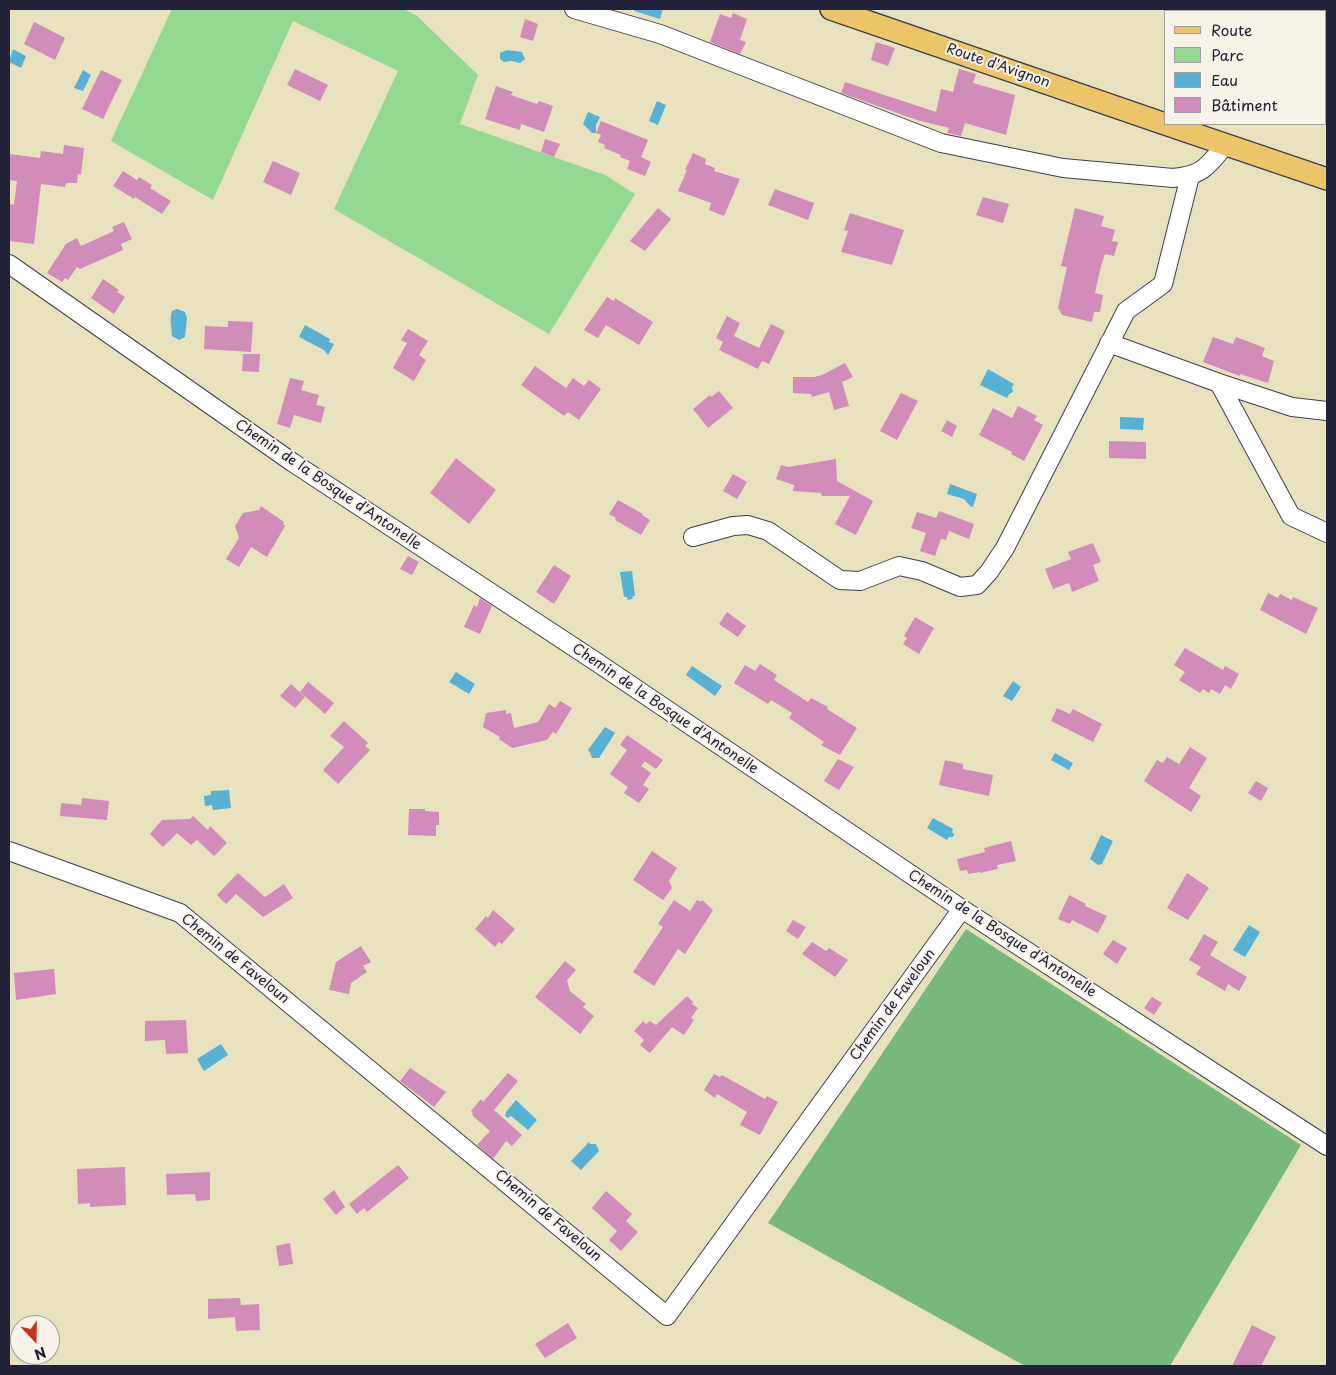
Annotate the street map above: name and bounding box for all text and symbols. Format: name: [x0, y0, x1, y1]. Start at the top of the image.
legend: [1164, 10, 1326, 125]
text: Route: [1211, 18, 1252, 41]
street label: Route d'Avignon: [944, 40, 1052, 92]
text: Parc: [1211, 43, 1244, 66]
text: Eau: [1211, 68, 1238, 91]
text: Bâtiment: [1211, 93, 1278, 116]
street label: Chemin de la Bosque d'Antonelle: [232, 416, 424, 554]
street label: Chemin de la Bosque d'Antonelle: [569, 640, 761, 778]
street label: Chemin de la Bosque d'Antonelle: [905, 867, 1099, 1001]
street label: Chemin de Faveloun: [178, 910, 292, 1008]
street label: Chemin de Faveloun: [847, 946, 939, 1064]
street label: Chemin de Faveloun: [491, 1167, 605, 1265]
north arrow: [10, 1315, 60, 1365]
text: N: [31, 1342, 49, 1365]

